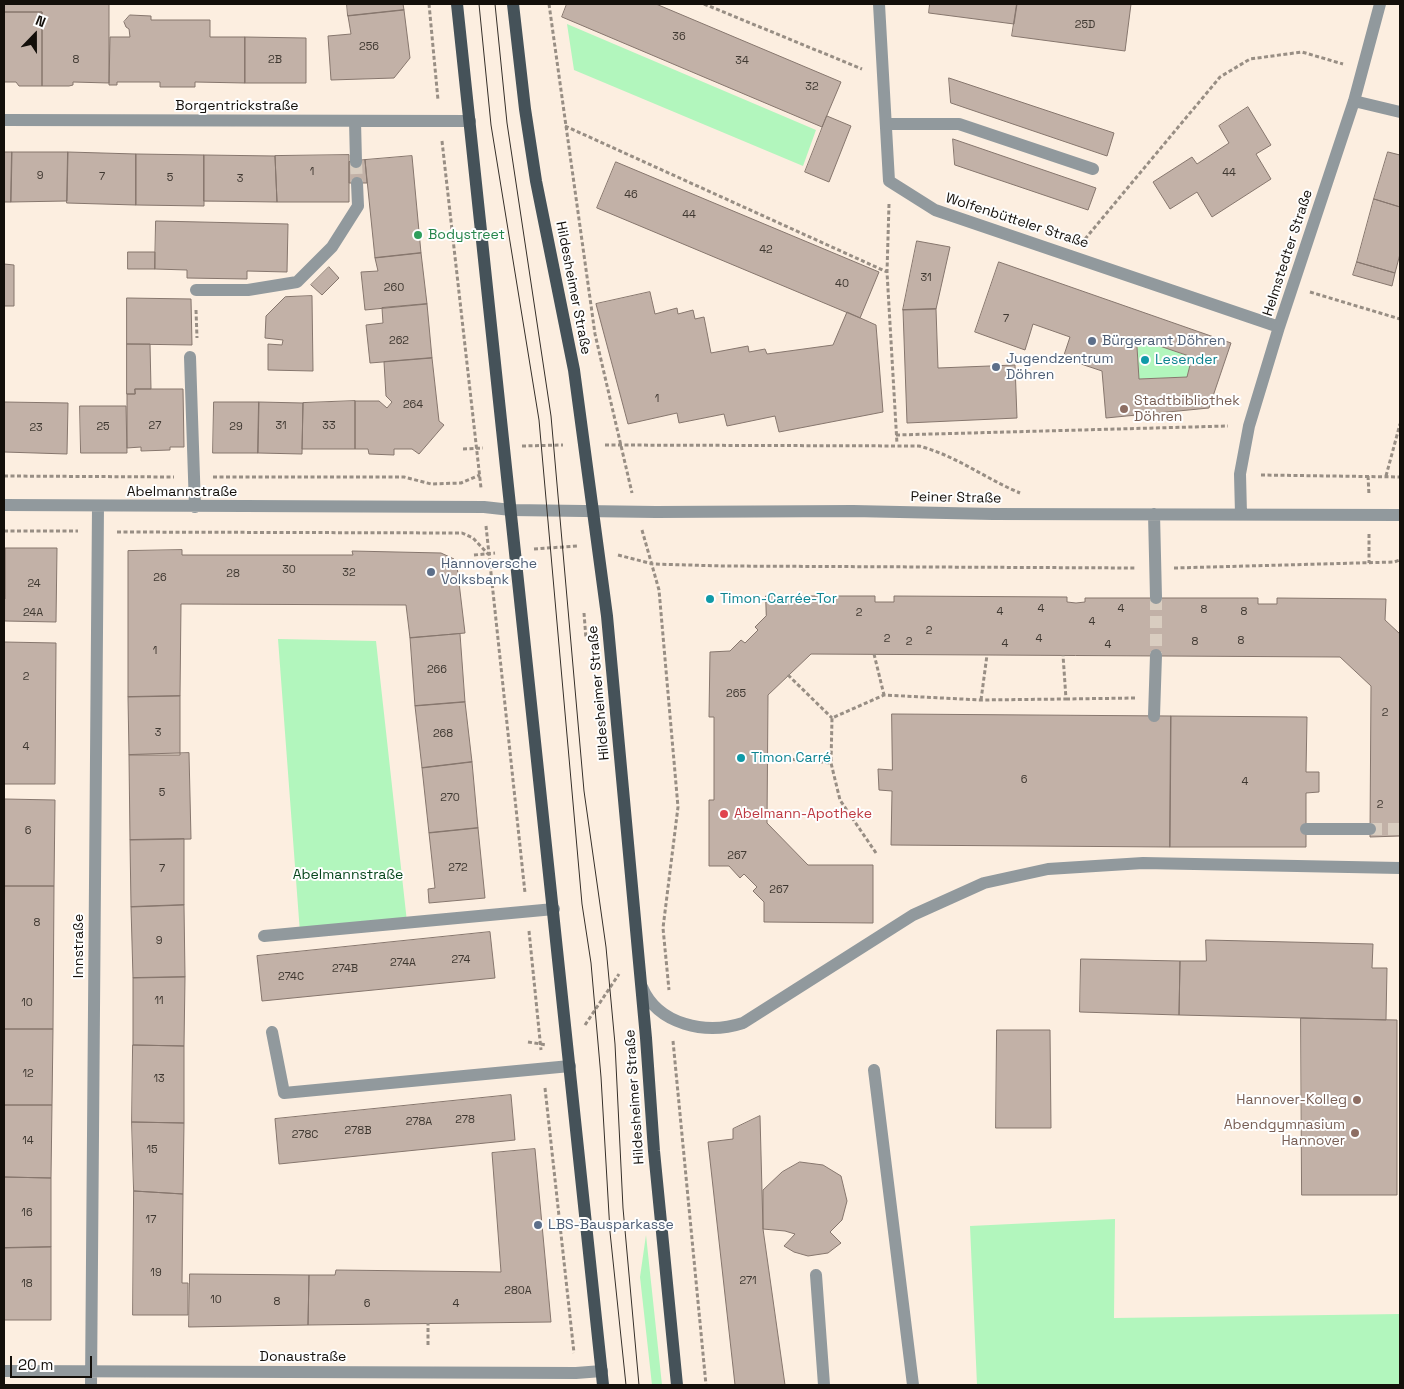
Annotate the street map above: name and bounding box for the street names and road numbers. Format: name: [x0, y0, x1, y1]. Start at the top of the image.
street label: Borgentrickstraße: [175, 98, 299, 114]
street label: Helmstedter Straße: [1260, 188, 1316, 318]
street label: Wolfenbütteler Straße: [943, 190, 1091, 252]
street label: Hildesheimer Straße: [552, 220, 594, 356]
street label: Abelmannstraße: [127, 484, 237, 500]
street label: Peiner Straße: [910, 489, 1002, 507]
street label: Hildesheimer Straße: [585, 625, 613, 761]
street label: Innstraße: [71, 914, 87, 978]
street label: Hildesheimer Straße: [622, 1029, 648, 1165]
street label: Donaustraße: [260, 1349, 346, 1365]

